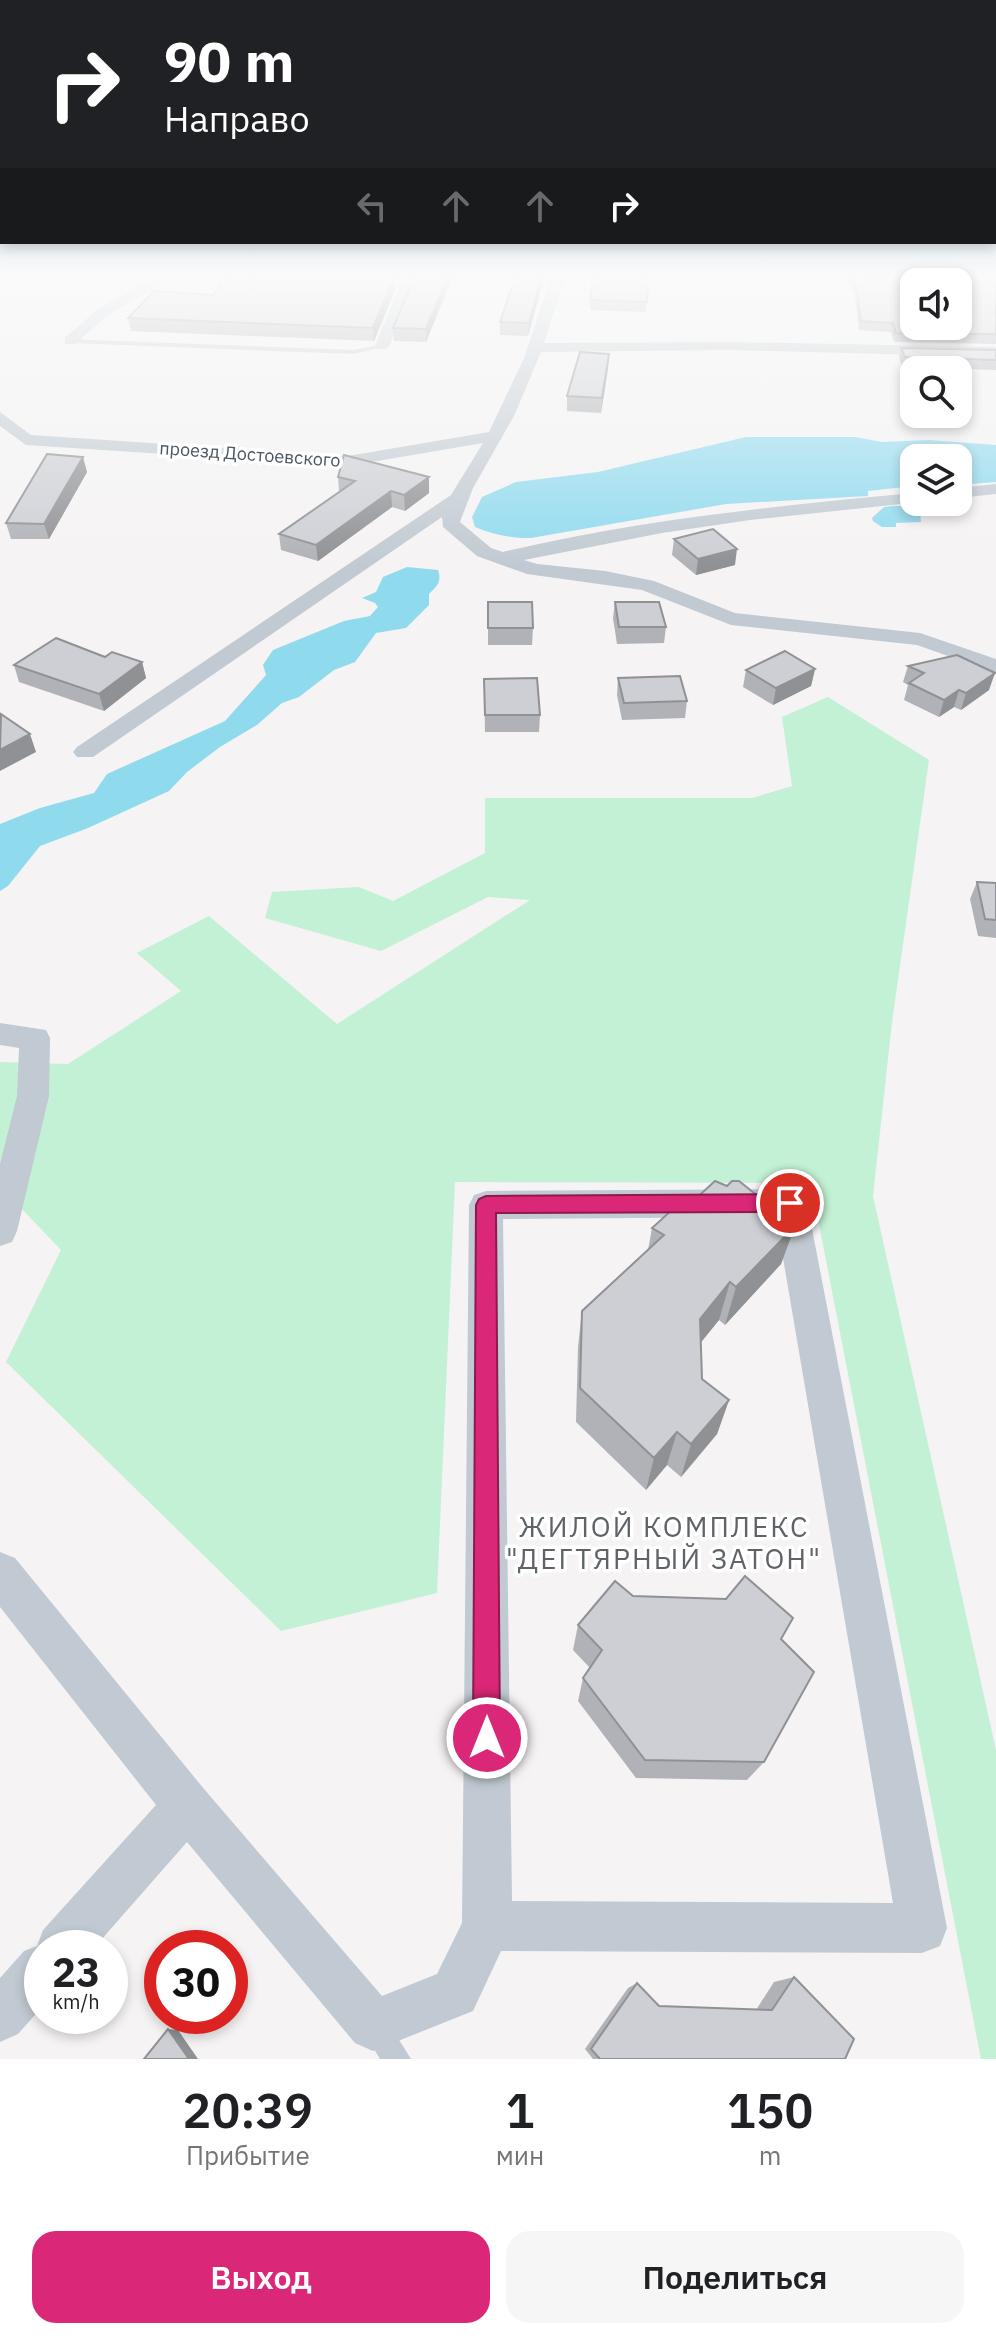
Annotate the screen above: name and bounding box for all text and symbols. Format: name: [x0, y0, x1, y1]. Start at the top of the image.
text: 90 m: [164, 25, 294, 97]
icon: right: [32, 32, 136, 136]
text: Направо: [164, 95, 310, 142]
icon: left: [350, 184, 394, 228]
icon: ahead: [434, 184, 478, 228]
icon: ahead: [518, 184, 562, 228]
icon: right: [602, 184, 646, 228]
map controls: [900, 268, 972, 516]
button: sound: [900, 268, 972, 340]
button: search: [900, 356, 972, 428]
street label: проезд Достоевского: [159, 436, 341, 472]
button: layers: [900, 444, 972, 516]
pin: [756, 1169, 824, 1237]
icon: arrive: [768, 1181, 812, 1225]
district label: ЖИЛОЙ КОМПЛЕКС "ДЕГТЯРНЫЙ ЗАТОН": [506, 1508, 822, 1577]
position arrow: [445, 1696, 529, 1780]
speed limit sign: 30: [144, 1930, 248, 2034]
text: 23: [52, 1946, 100, 1998]
text: km/h: [52, 1988, 100, 2015]
text: 20:39: [183, 2079, 313, 2141]
text: 1: [506, 2079, 534, 2141]
text: 150: [727, 2079, 813, 2141]
text: Прибытие: [186, 2138, 310, 2172]
text: мин: [496, 2138, 544, 2172]
text: m: [759, 2138, 782, 2172]
button: Выход: [32, 2231, 490, 2323]
button: Поделиться: [506, 2231, 964, 2323]

